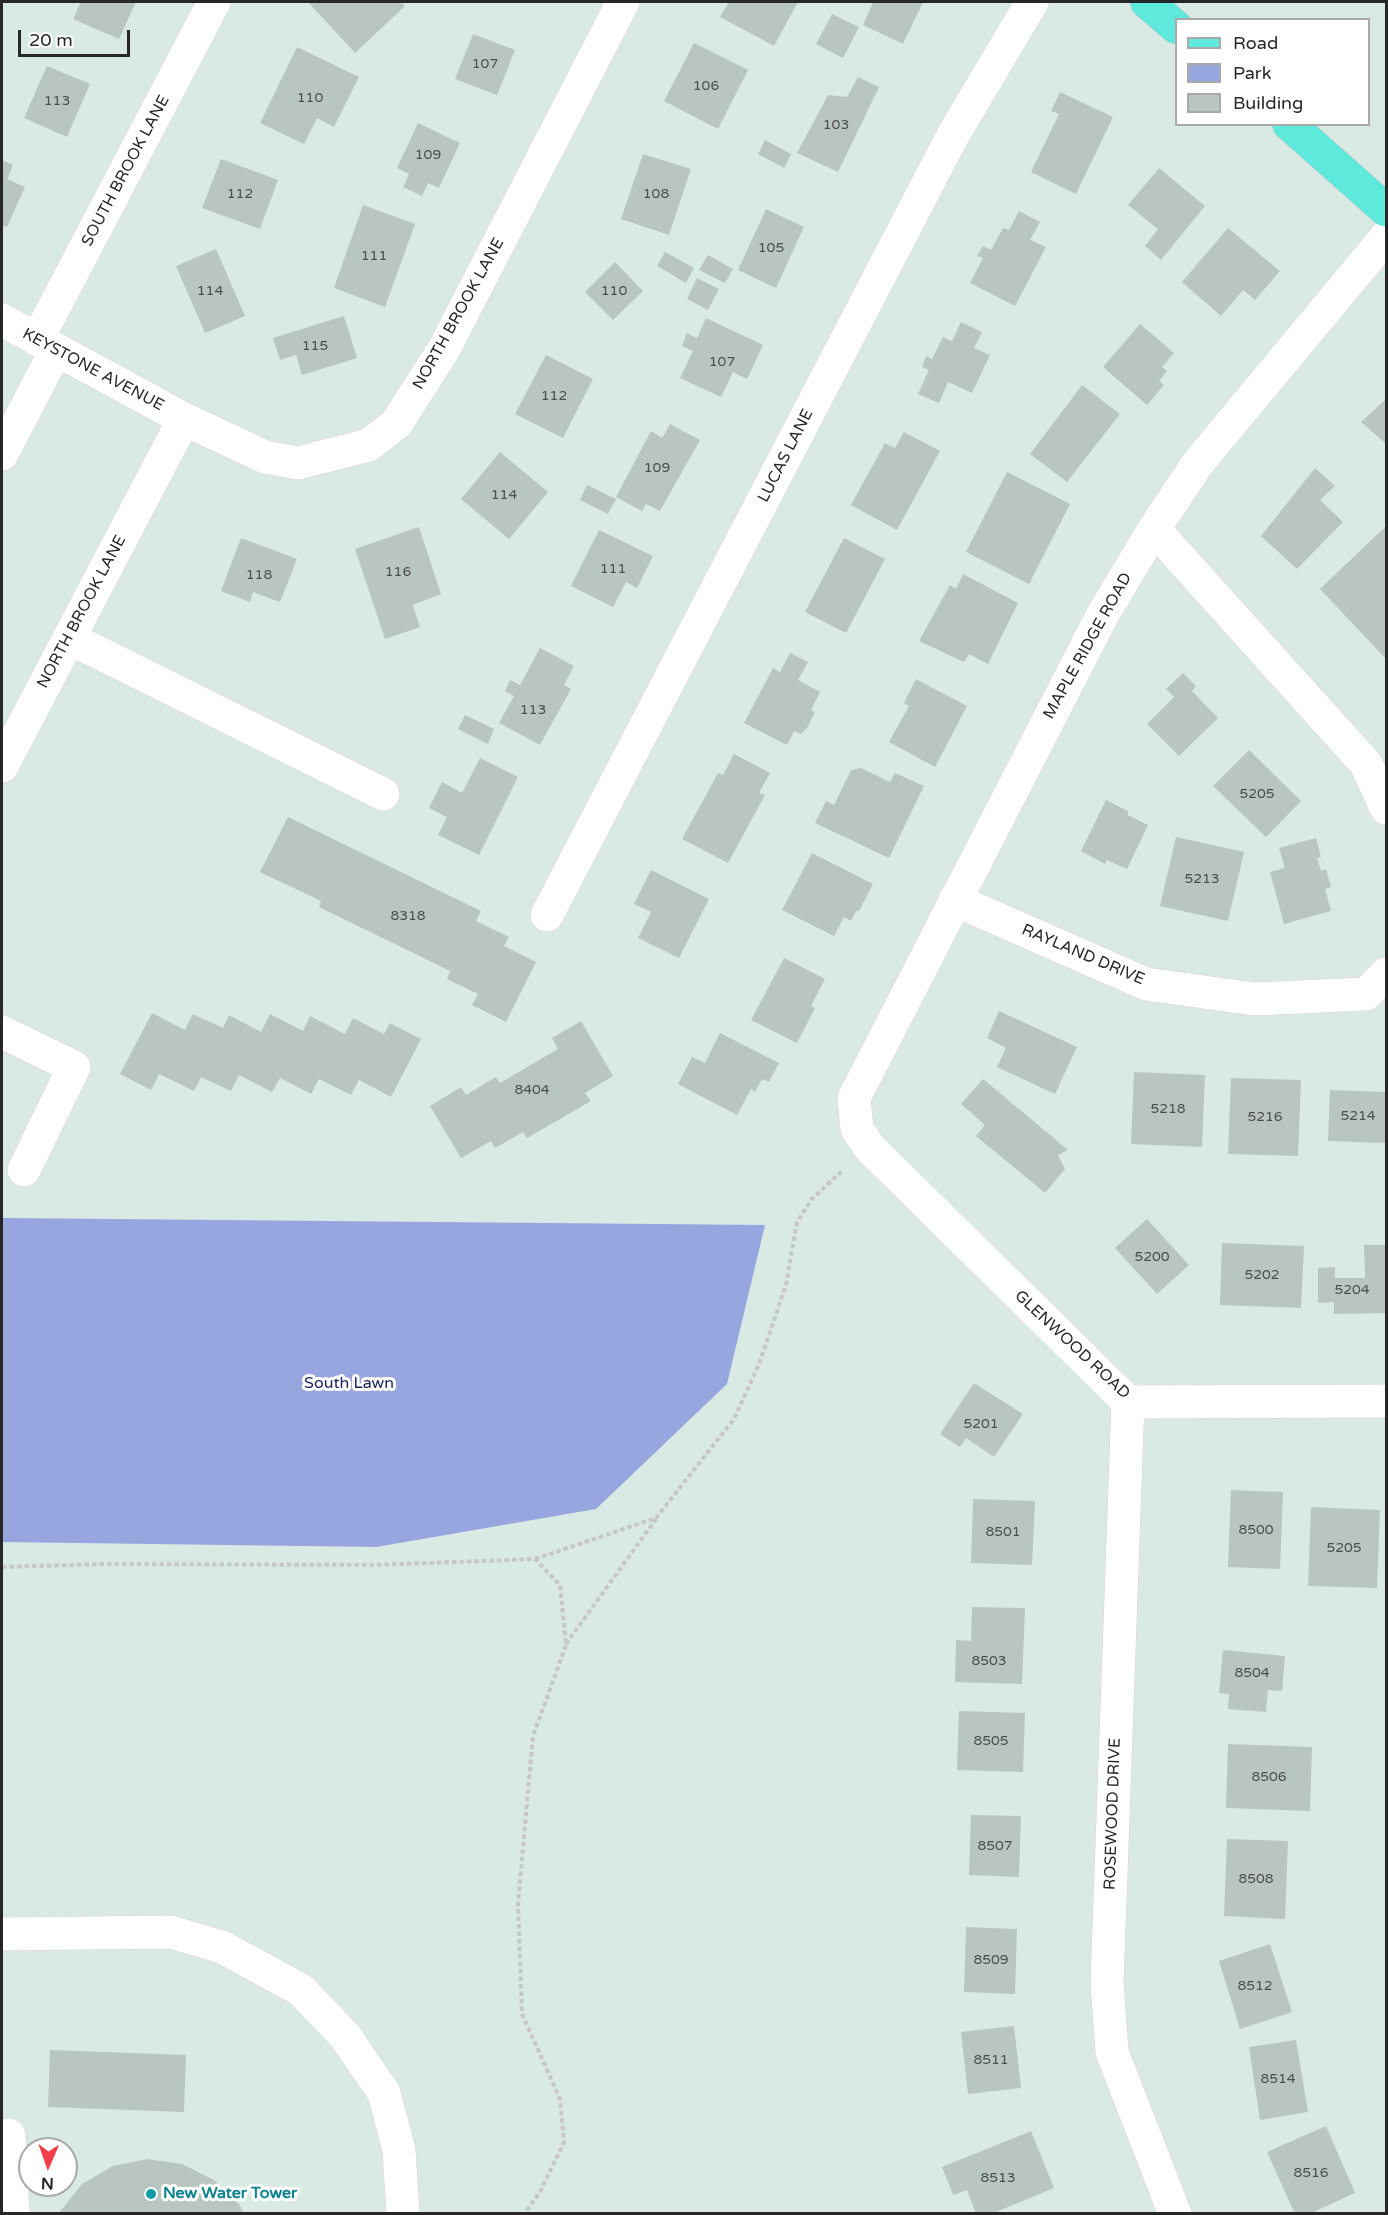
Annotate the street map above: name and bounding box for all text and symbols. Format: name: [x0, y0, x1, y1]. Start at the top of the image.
scale bar: [21, 18, 134, 56]
legend: [1175, 18, 1370, 126]
text: 20 m: [29, 29, 73, 51]
text: Road: [1233, 32, 1278, 54]
house number: 107: [472, 56, 498, 72]
text: Park: [1233, 62, 1271, 84]
house number: 106: [693, 78, 719, 94]
house number: 110: [297, 90, 323, 106]
street label: SOUTH BROOK LANE: [78, 92, 174, 250]
text: Building: [1233, 92, 1303, 114]
house number: 113: [44, 93, 70, 109]
house number: 103: [823, 117, 849, 133]
house number: 109: [415, 147, 441, 163]
house number: 112: [227, 186, 253, 202]
house number: 108: [643, 186, 669, 202]
street label: NORTH BROOK LANE: [409, 235, 509, 393]
house number: 105: [758, 240, 784, 256]
house number: 111: [361, 248, 387, 264]
house number: 114: [197, 283, 223, 299]
house number: 110: [601, 283, 627, 299]
street label: KEYSTONE AVENUE: [19, 325, 167, 415]
house number: 115: [302, 338, 328, 354]
house number: 107: [709, 354, 735, 370]
house number: 112: [541, 388, 567, 404]
street label: LUCAS LANE: [754, 406, 818, 506]
house number: 109: [644, 460, 670, 476]
house number: 114: [491, 487, 517, 503]
street label: NORTH BROOK LANE: [34, 532, 130, 692]
house number: 111: [600, 561, 626, 577]
house number: 116: [385, 564, 411, 580]
house number: 118: [246, 567, 272, 583]
street label: MAPLE RIDGE ROAD: [1040, 570, 1136, 722]
house number: 113: [520, 702, 546, 718]
house number: 5205: [1239, 786, 1275, 802]
house number: 5213: [1184, 871, 1220, 887]
house number: 8318: [390, 908, 426, 924]
street label: RAYLAND DRIVE: [1019, 920, 1147, 990]
house number: 8404: [514, 1082, 550, 1098]
house number: 5218: [1150, 1101, 1186, 1117]
house number: 5214: [1340, 1108, 1376, 1124]
house number: 5216: [1247, 1109, 1283, 1125]
house number: 5200: [1134, 1249, 1170, 1265]
house number: 5202: [1244, 1267, 1280, 1283]
house number: 5204: [1334, 1282, 1370, 1298]
street label: GLENWOOD ROAD: [1010, 1287, 1134, 1403]
park label: South Lawn: [304, 1374, 394, 1394]
house number: 5201: [963, 1416, 999, 1432]
house number: 8500: [1238, 1522, 1274, 1538]
house number: 8501: [985, 1524, 1021, 1540]
house number: 5205: [1326, 1540, 1362, 1556]
house number: 8503: [971, 1653, 1007, 1669]
house number: 8504: [1234, 1665, 1270, 1681]
house number: 8505: [973, 1733, 1009, 1749]
street label: ROSEWOOD DRIVE: [1101, 1738, 1125, 1890]
house number: 8506: [1251, 1769, 1287, 1785]
house number: 8507: [977, 1838, 1013, 1854]
house number: 8508: [1238, 1871, 1274, 1887]
house number: 8509: [973, 1952, 1009, 1968]
house number: 8512: [1237, 1978, 1273, 1994]
house number: 8511: [973, 2052, 1009, 2068]
house number: 8514: [1260, 2071, 1296, 2087]
north arrow: [18, 2137, 78, 2197]
house number: 8516: [1293, 2165, 1329, 2181]
house number: 8513: [980, 2170, 1016, 2186]
text: N: [41, 2173, 54, 2193]
place label: New Water Tower: [163, 2184, 297, 2204]
marker: New Water Tower: [144, 2187, 158, 2201]

